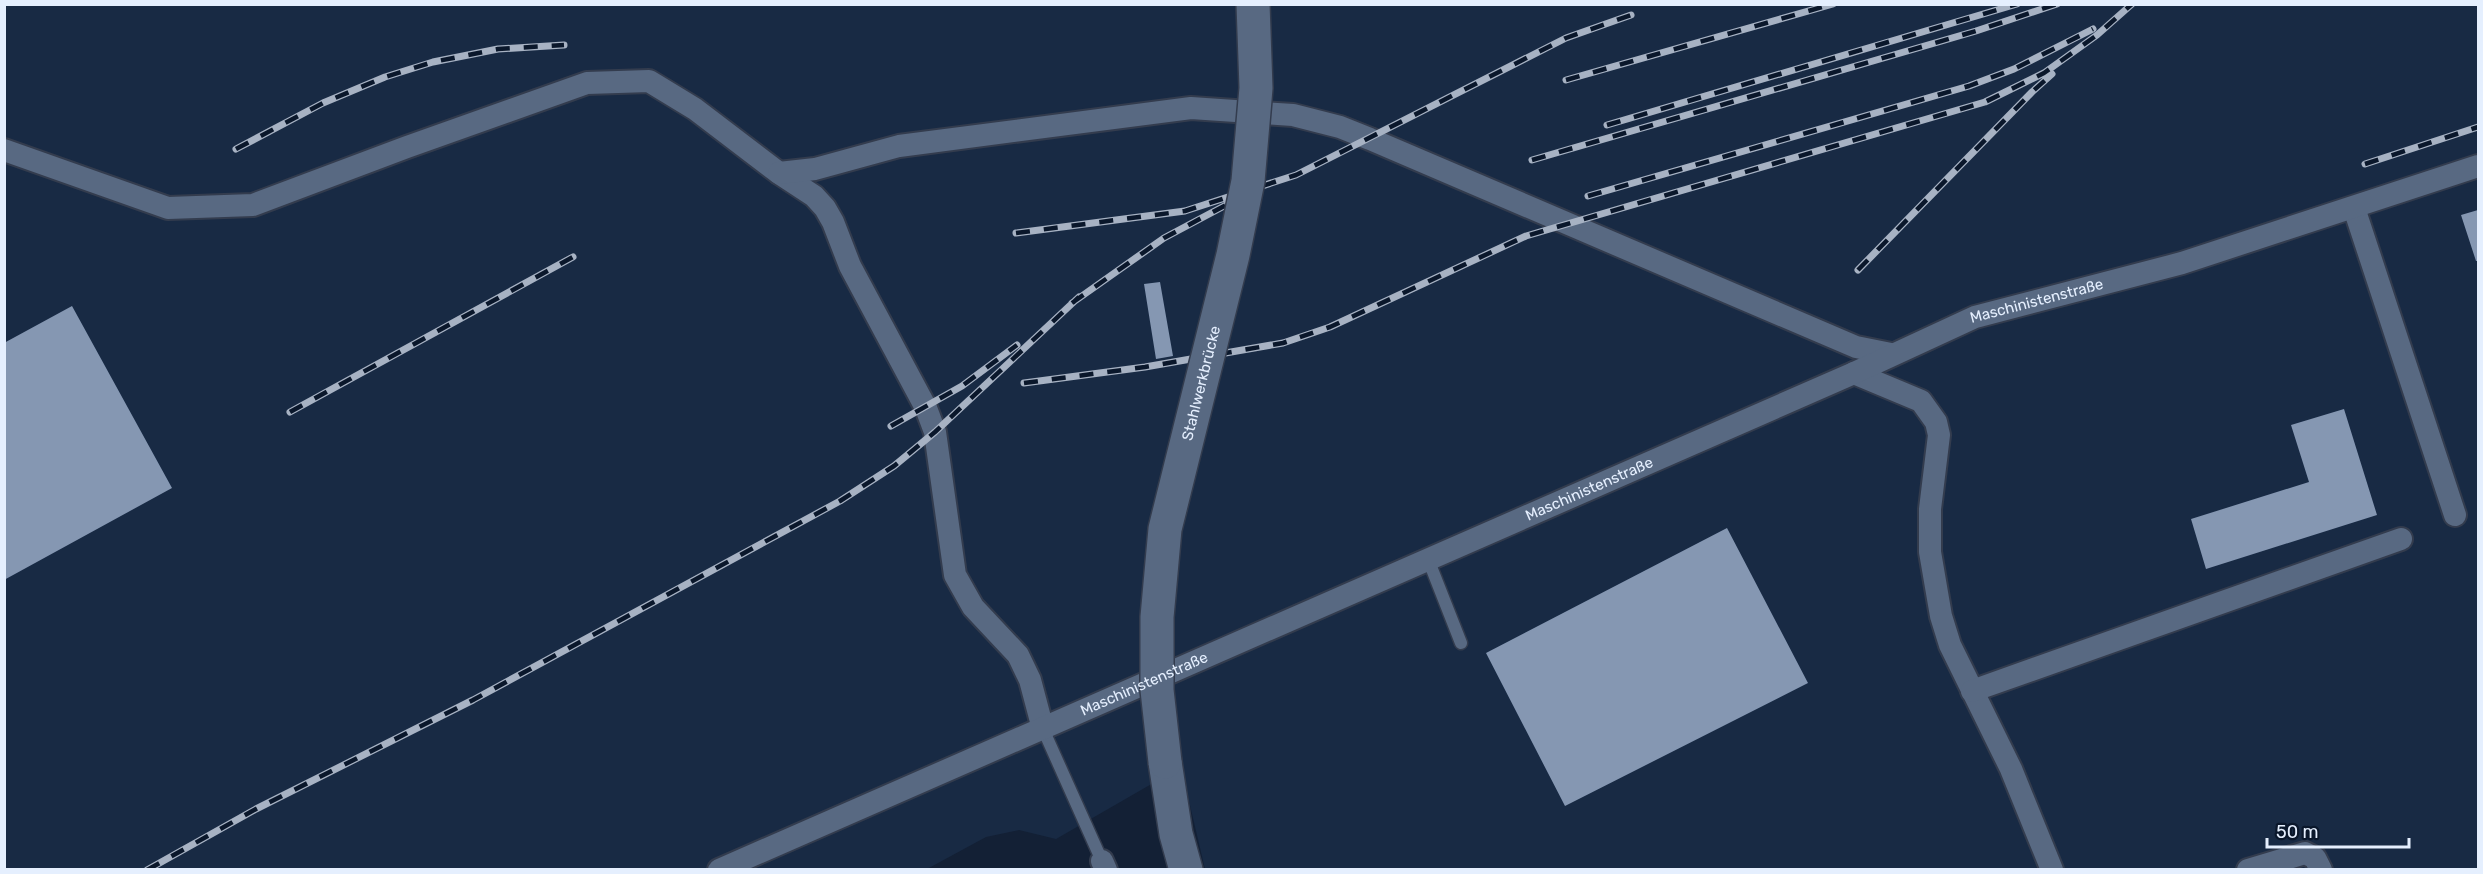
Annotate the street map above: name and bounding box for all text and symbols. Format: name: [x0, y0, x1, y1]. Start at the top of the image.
street label: Maschinistenstraße: [1968, 275, 2105, 327]
street label: Stahlwerkbrücke: [1178, 324, 1224, 443]
street label: Maschinistenstraße: [1523, 453, 1656, 525]
street label: Maschinistenstraße: [1078, 648, 1211, 720]
scale bar: [2267, 811, 2410, 849]
text: 50 m: [2276, 821, 2319, 843]

